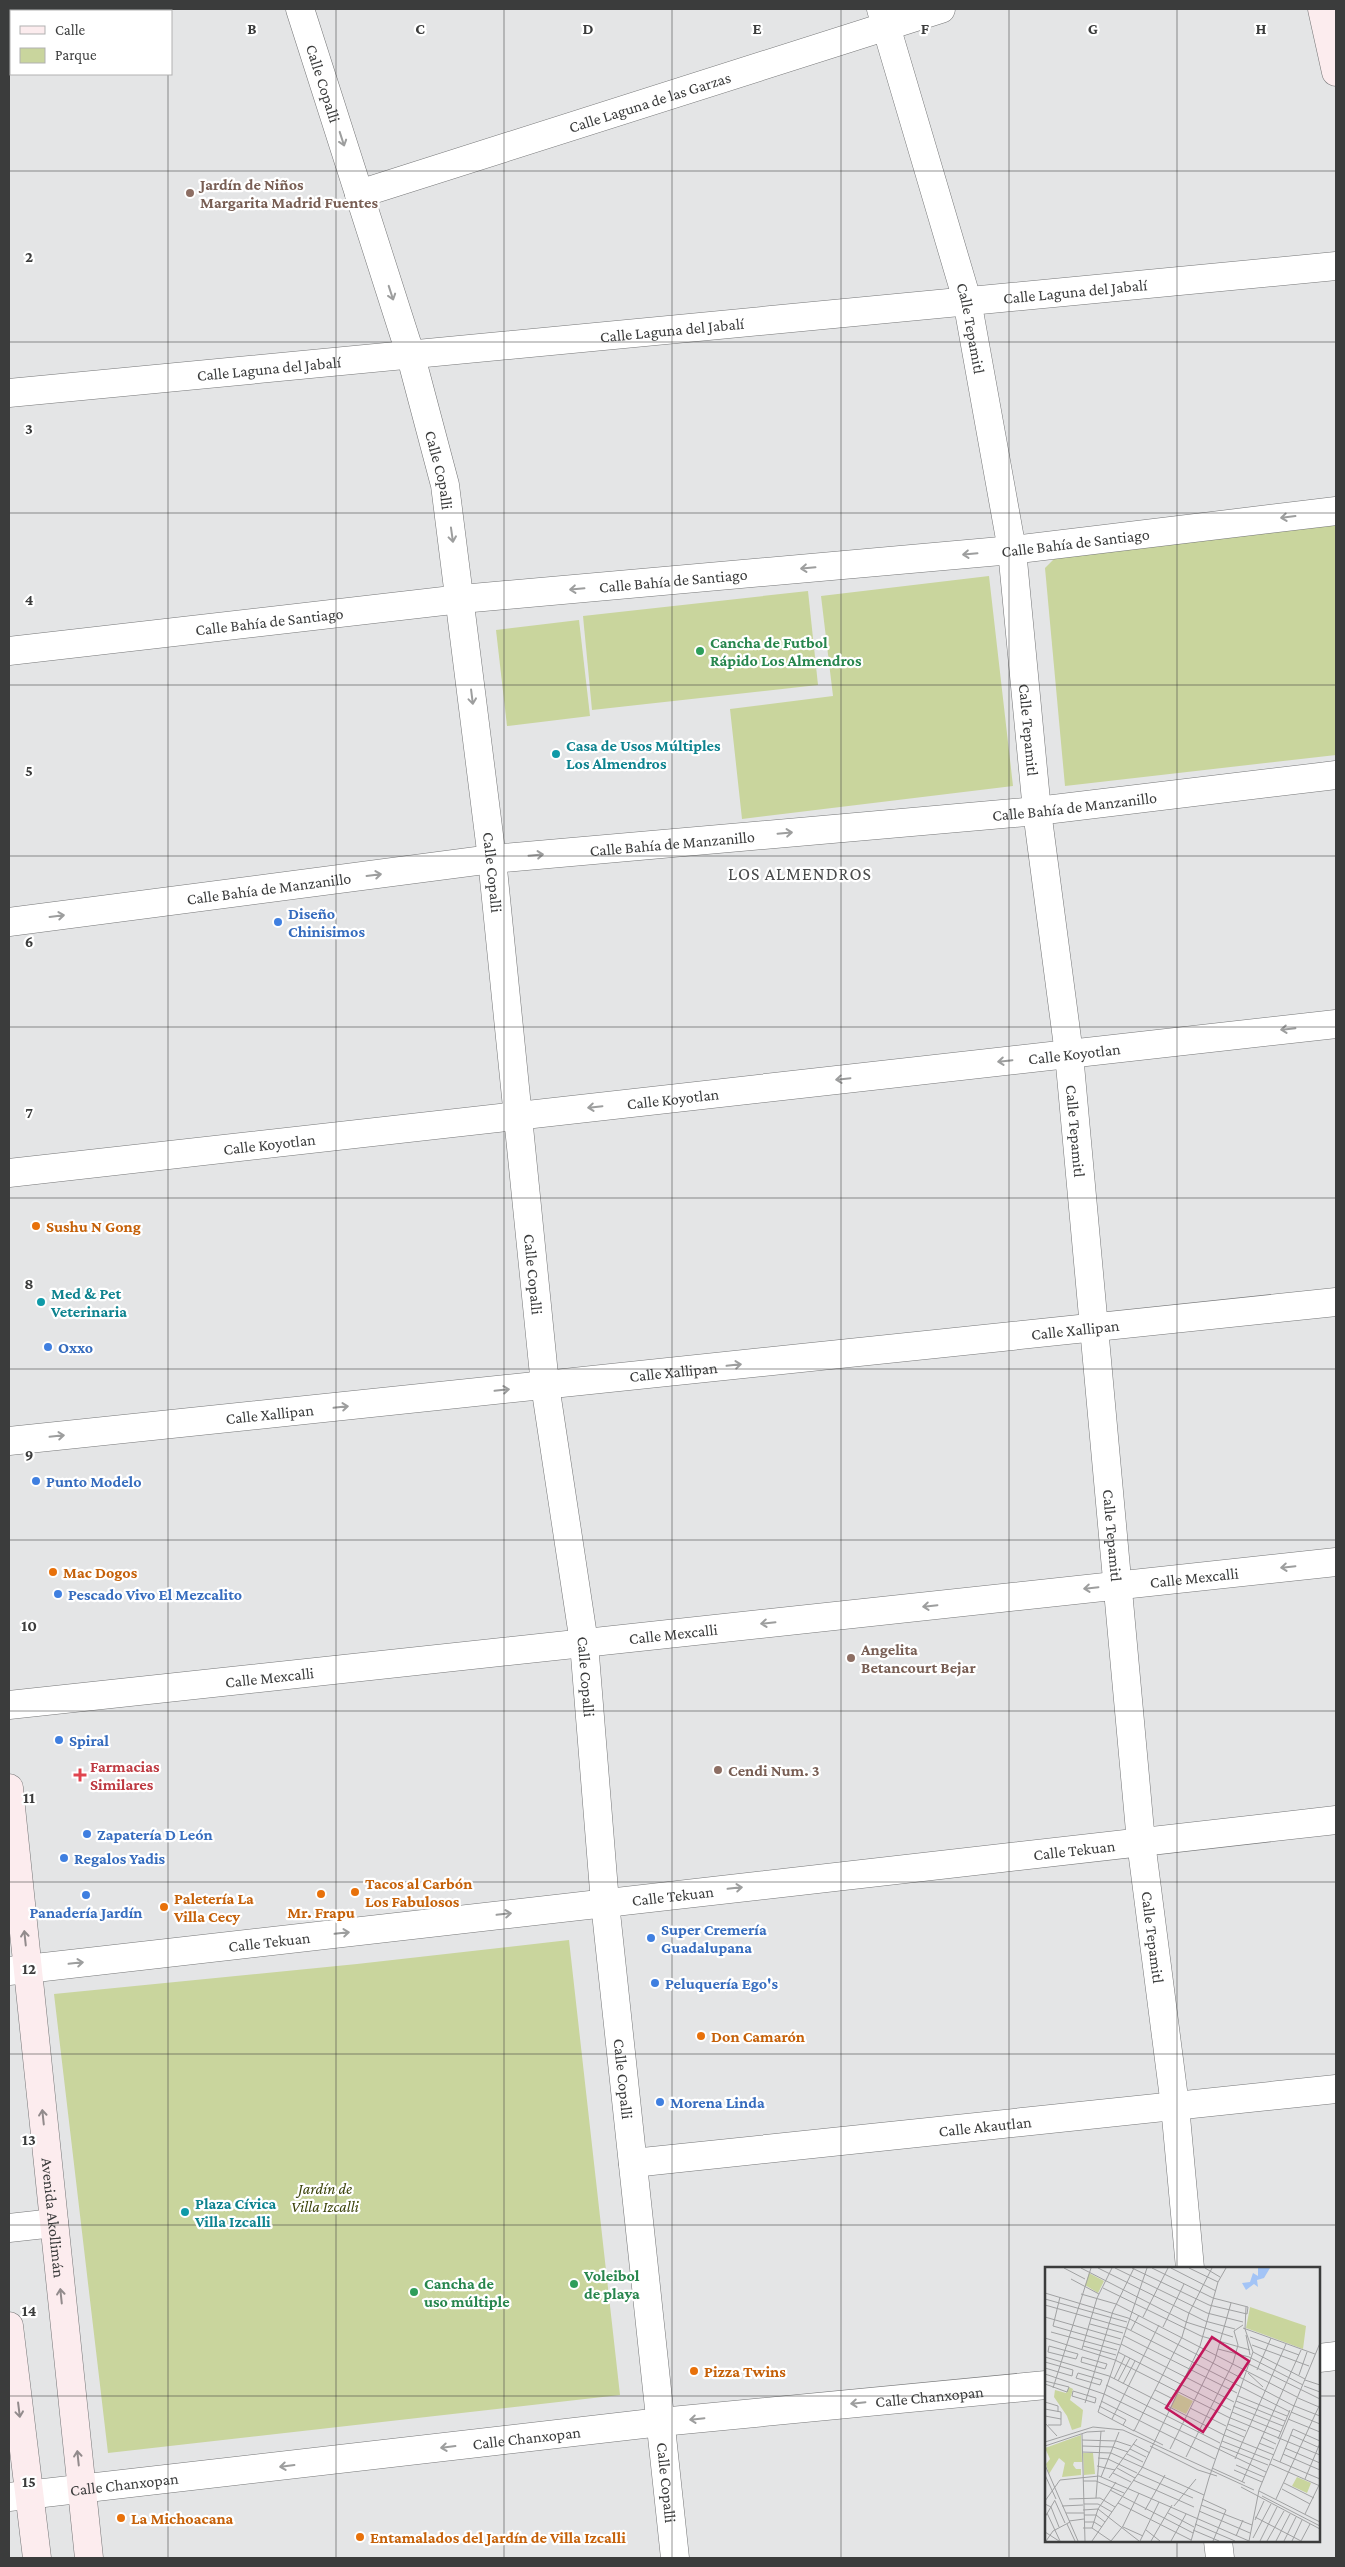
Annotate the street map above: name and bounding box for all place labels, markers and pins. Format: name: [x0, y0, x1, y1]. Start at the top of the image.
place label: Jardín de Niños Margarita Madrid Fuentes: [198, 176, 378, 211]
marker: Jardín de Niños Margarita Madrid Fuentes: [184, 187, 196, 199]
place label: Cancha de Futbol Rápido Los Almendros: [710, 634, 862, 669]
marker: Cancha de Futbol Rápido Los Almendros: [694, 645, 706, 657]
place label: Casa de Usos Múltiples Los Almendros: [566, 737, 721, 772]
marker: Casa de Usos Múltiples Los Almendros: [550, 748, 562, 760]
place label: Diseño Chinisimos: [288, 905, 365, 940]
marker: Diseño Chinisimos: [272, 916, 284, 928]
place label: Sushu N Gong: [46, 1218, 141, 1235]
marker: Sushu N Gong: [30, 1220, 42, 1232]
place label: Med & Pet Veterinaria: [50, 1285, 127, 1320]
marker: Med & Pet Veterinaria: [35, 1296, 47, 1308]
place label: Oxxo: [58, 1339, 93, 1356]
marker: Oxxo: [42, 1341, 54, 1353]
place label: Punto Modelo: [46, 1473, 142, 1490]
marker: Punto Modelo: [30, 1475, 42, 1487]
place label: Mac Dogos: [63, 1564, 138, 1581]
marker: Mac Dogos: [47, 1566, 59, 1578]
place label: Pescado Vivo El Mezcalito: [68, 1586, 242, 1603]
marker: Pescado Vivo El Mezcalito: [52, 1588, 64, 1600]
place label: Angelita Betancourt Bejar: [860, 1641, 976, 1677]
marker: Angelita Betancourt Bejar: [845, 1652, 857, 1664]
place label: Spiral: [69, 1732, 109, 1749]
marker: Spiral: [53, 1734, 65, 1746]
place label: Farmacias Similares: [90, 1758, 160, 1793]
place label: Cendi Num. 3: [728, 1762, 820, 1779]
marker: Cendi Num. 3: [712, 1764, 724, 1776]
marker: Farmacias Similares: [74, 1769, 86, 1781]
place label: Zapatería D León: [97, 1826, 213, 1843]
marker: Zapatería D León: [81, 1828, 93, 1840]
place label: Regalos Yadis: [74, 1850, 166, 1867]
marker: Regalos Yadis: [58, 1852, 70, 1864]
place label: Tacos al Carbón Los Fabulosos: [365, 1875, 472, 1910]
marker: Tacos al Carbón Los Fabulosos: [349, 1886, 361, 1898]
marker: Mr. Frapu: [315, 1888, 327, 1900]
marker: Panadería Jardín: [80, 1889, 92, 1901]
place label: Paletería La Villa Cecy: [173, 1890, 254, 1925]
marker: Paletería La Villa Cecy: [158, 1901, 170, 1913]
place label: Panadería Jardín: [29, 1904, 143, 1921]
place label: Mr. Frapu: [287, 1904, 355, 1921]
place label: Super Cremería Guadalupana: [661, 1921, 767, 1956]
marker: Super Cremería Guadalupana: [645, 1932, 657, 1944]
place label: Peluquería Ego's: [665, 1975, 778, 1992]
marker: Peluquería Ego's: [649, 1977, 661, 1989]
place label: Don Camarón: [711, 2028, 805, 2045]
marker: Don Camarón: [695, 2030, 707, 2042]
place label: Morena Linda: [670, 2094, 765, 2111]
marker: Morena Linda: [654, 2096, 666, 2108]
place label: Plaza Cívica Villa Izcalli: [194, 2195, 277, 2230]
marker: Plaza Cívica Villa Izcalli: [179, 2206, 191, 2218]
place label: Voleibol de playa: [583, 2267, 640, 2302]
place label: Cancha de uso múltiple: [424, 2275, 510, 2310]
marker: Voleibol de playa: [568, 2278, 580, 2290]
marker: Cancha de uso múltiple: [408, 2286, 420, 2298]
place label: Pizza Twins: [704, 2363, 786, 2380]
marker: Pizza Twins: [688, 2365, 700, 2377]
place label: La Michoacana: [131, 2510, 234, 2527]
marker: La Michoacana: [115, 2512, 127, 2524]
place label: Entamalados del Jardín de Villa Izcalli: [370, 2529, 626, 2546]
marker: Entamalados del Jardín de Villa Izcalli: [354, 2531, 366, 2543]

